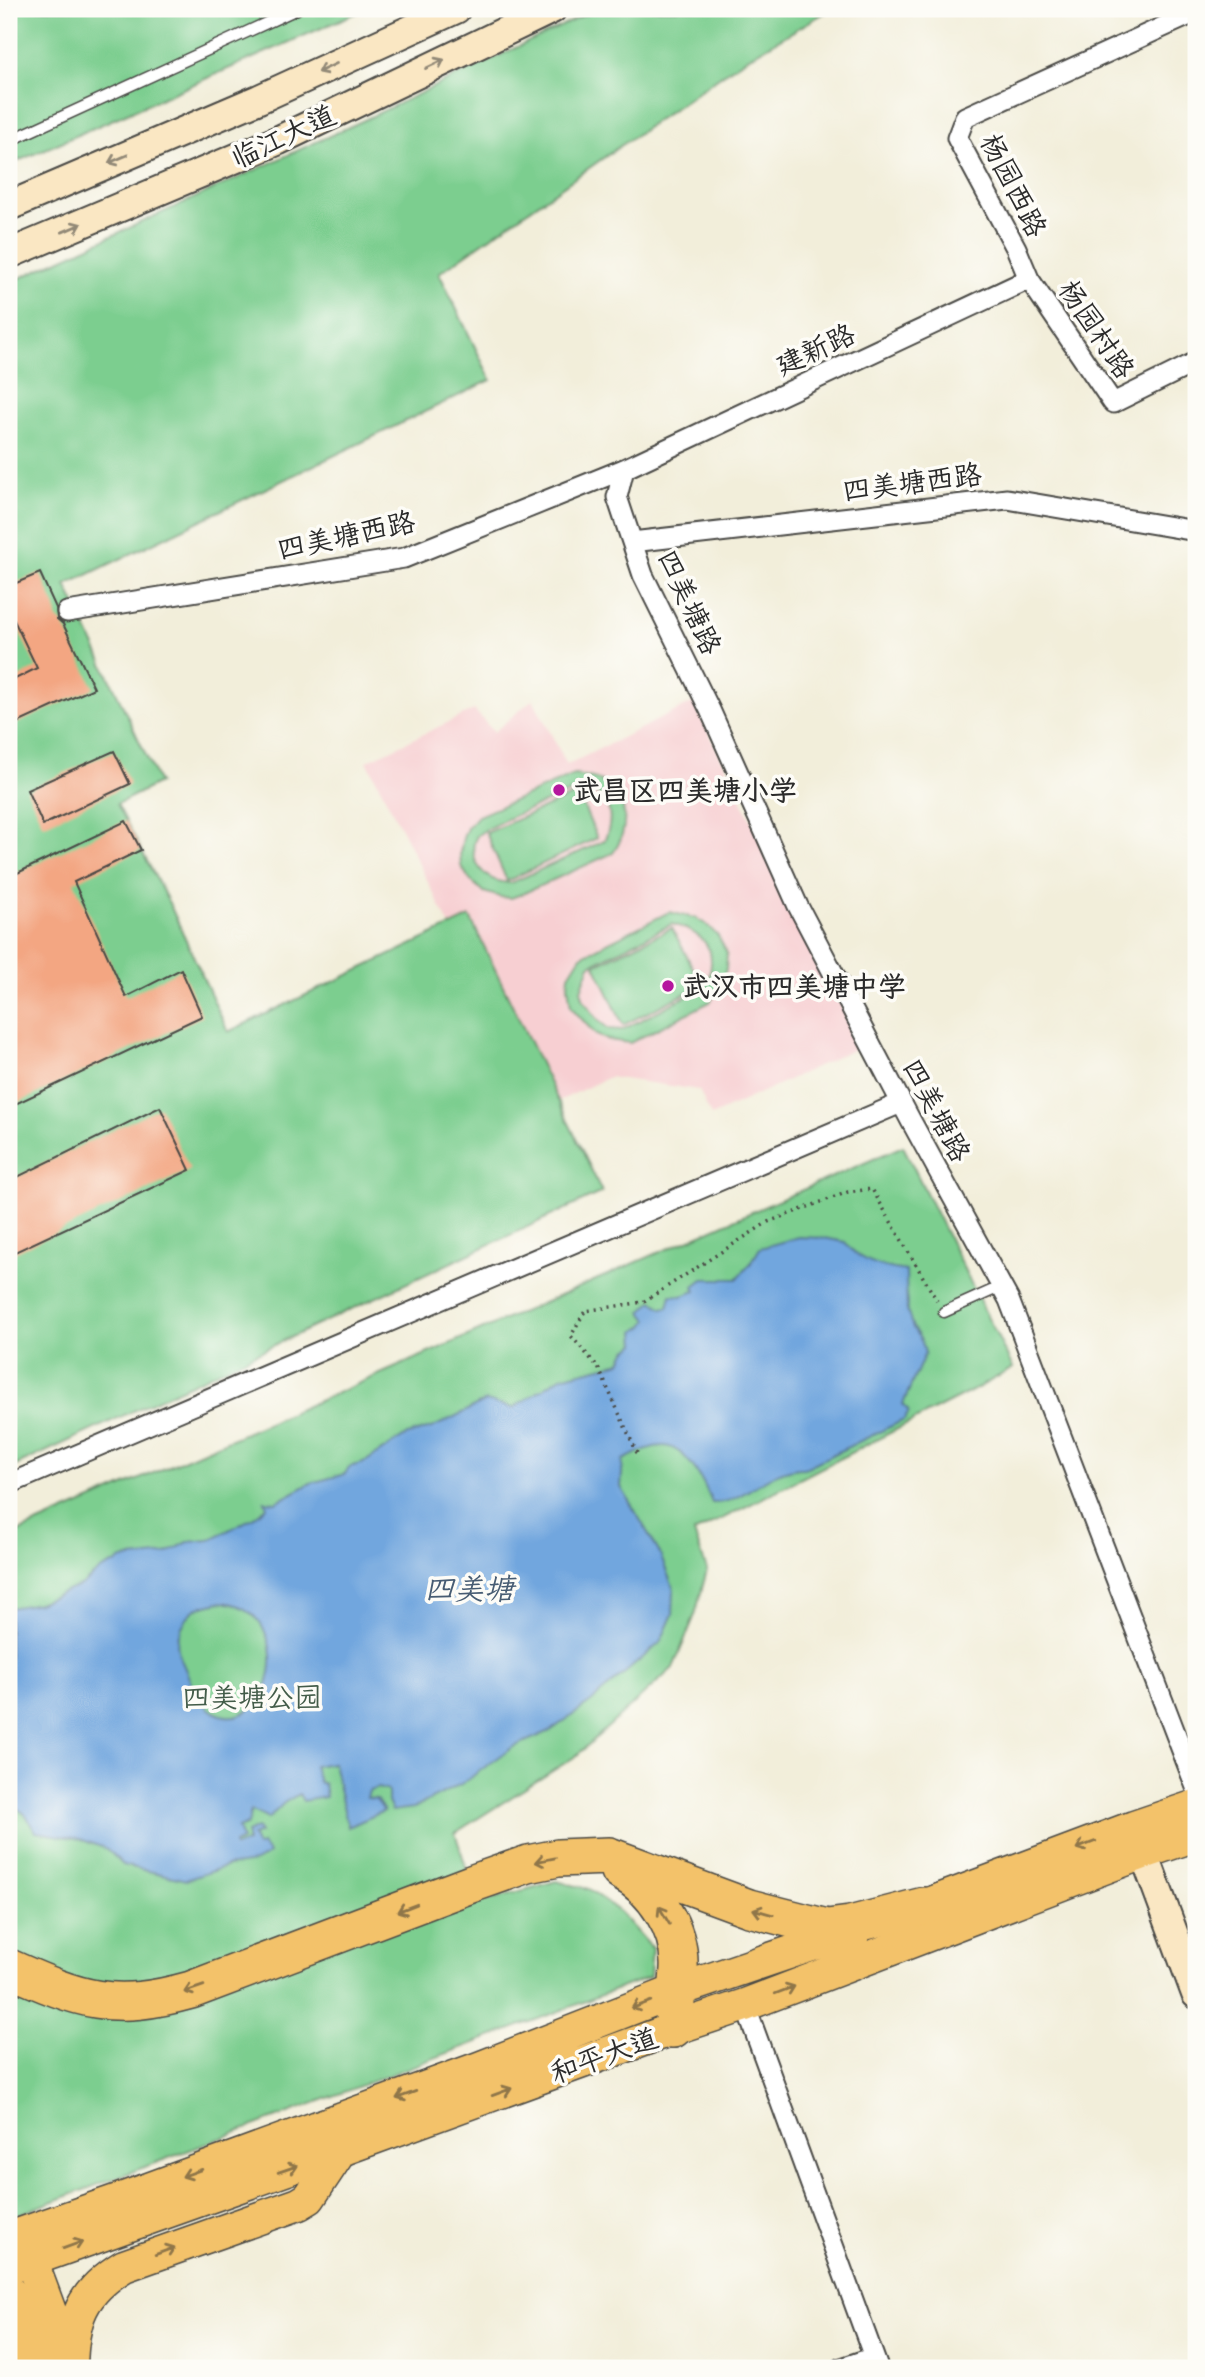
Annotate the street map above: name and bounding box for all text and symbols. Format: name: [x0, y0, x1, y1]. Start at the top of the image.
one-way arrow: [424, 56, 445, 70]
one-way arrow: [317, 62, 338, 75]
street label: 临江大道: [225, 97, 341, 176]
street label: 杨园西路: [973, 127, 1055, 243]
one-way arrow: [108, 153, 130, 166]
one-way arrow: [60, 220, 82, 233]
street label: 杨园村路: [1051, 273, 1142, 385]
street label: 建新路: [770, 316, 861, 383]
street label: 四美塘西路: [840, 457, 984, 508]
street label: 四美塘西路: [274, 504, 418, 567]
street label: 四美塘路: [650, 544, 729, 660]
place label: 武昌区四美塘小学: [573, 773, 797, 808]
marker: 武昌区四美塘小学: [551, 782, 567, 798]
place label: 武汉市四美塘中学: [682, 969, 906, 1004]
marker: 武汉市四美塘中学: [660, 978, 676, 994]
street label: 四美塘路: [895, 1053, 978, 1168]
water label: 四美塘: [424, 1570, 517, 1608]
park label: 四美塘公园: [182, 1680, 322, 1715]
one-way arrow: [1075, 1840, 1097, 1852]
one-way arrow: [534, 1854, 557, 1868]
one-way arrow: [396, 1903, 418, 1915]
one-way arrow: [752, 1904, 774, 1917]
one-way arrow: [657, 1905, 671, 1925]
one-way arrow: [773, 1982, 795, 1995]
one-way arrow: [184, 1984, 206, 1996]
one-way arrow: [631, 1999, 652, 2012]
street label: 和平大道: [546, 2020, 663, 2091]
one-way arrow: [490, 2085, 512, 2098]
one-way arrow: [395, 2089, 417, 2102]
one-way arrow: [276, 2162, 298, 2174]
one-way arrow: [181, 2168, 203, 2180]
one-way arrow: [62, 2238, 84, 2250]
one-way arrow: [154, 2244, 176, 2256]

